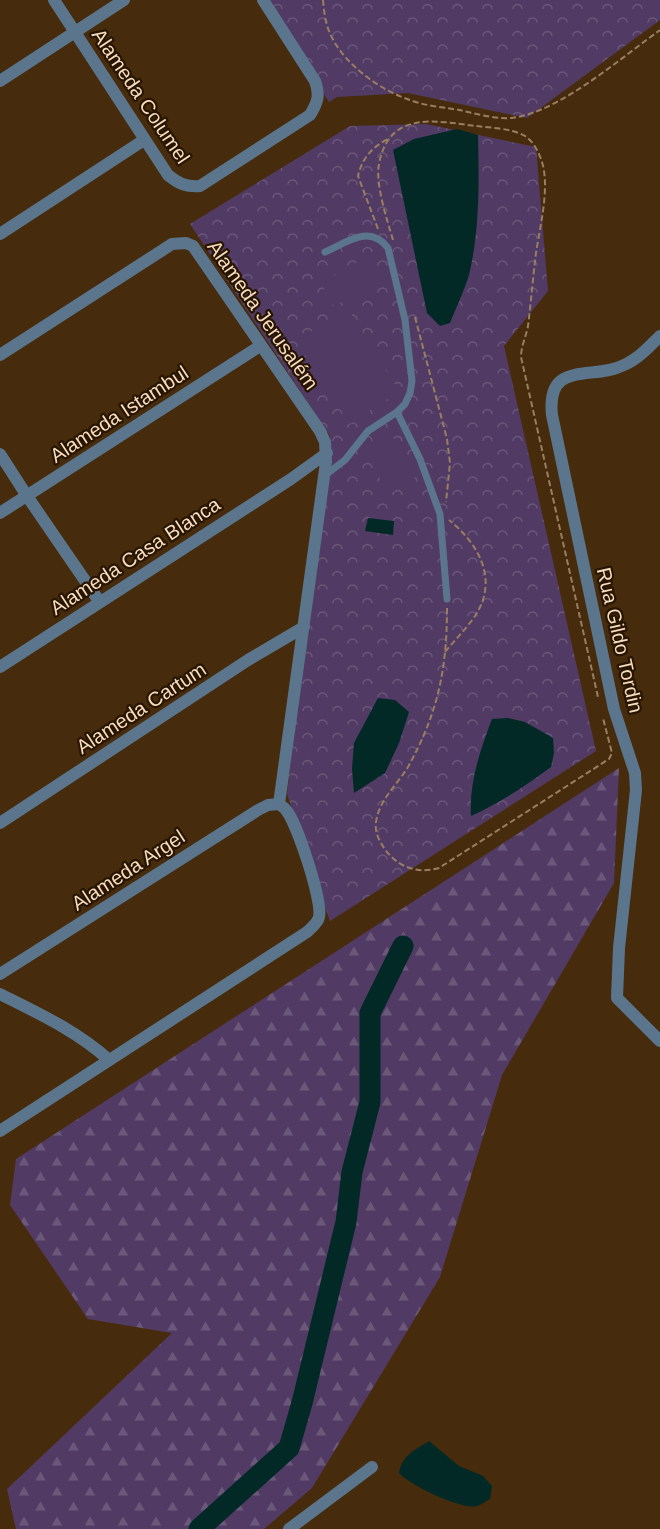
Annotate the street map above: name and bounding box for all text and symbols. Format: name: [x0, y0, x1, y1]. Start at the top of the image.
street label: Alameda Columel: [88, 24, 194, 168]
street label: Alameda Jerusalém: [203, 236, 323, 394]
street label: Alameda Istambul: [46, 361, 192, 467]
street label: Alameda Casa Blanca: [46, 492, 225, 619]
street label: Rua Gildo Tordin: [593, 565, 647, 715]
street label: Alameda Cartum: [72, 658, 210, 758]
street label: Alameda Argel: [67, 825, 189, 915]

